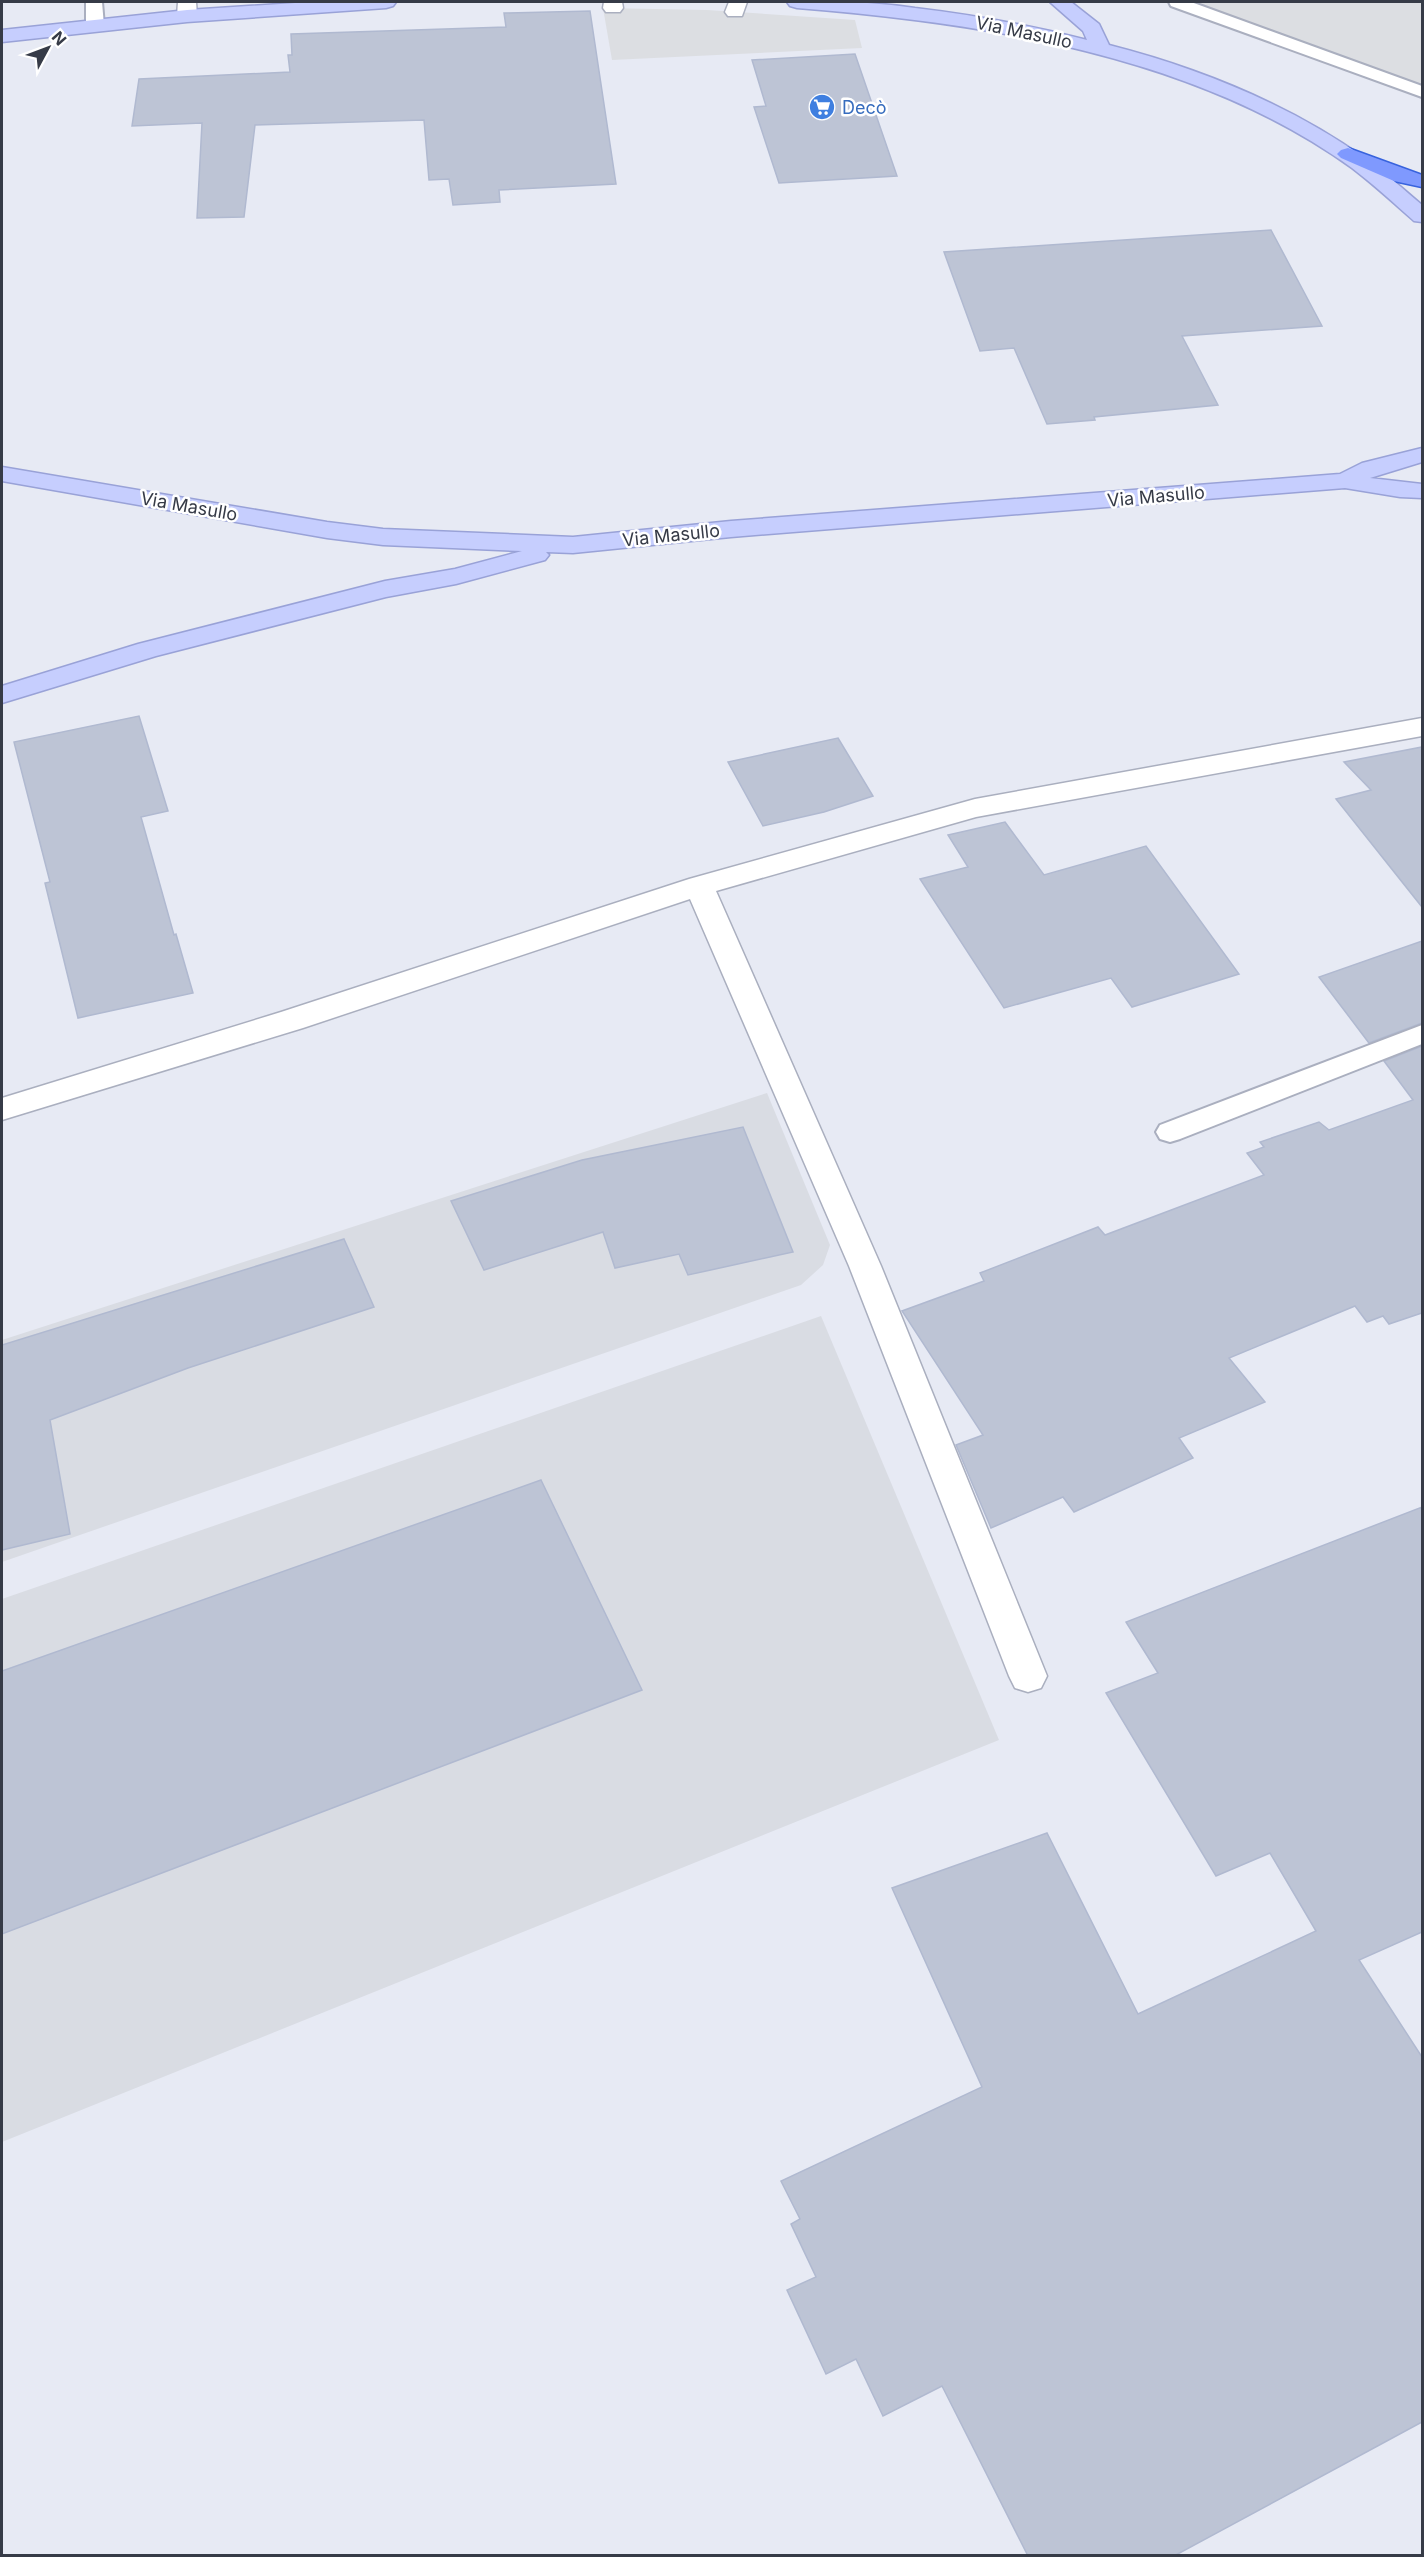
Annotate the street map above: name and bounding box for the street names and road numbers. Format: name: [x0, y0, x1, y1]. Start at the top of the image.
street label: Via Masullo: [974, 12, 1074, 52]
street label: Via Masullo: [1106, 481, 1206, 511]
street label: Via Masullo: [139, 487, 239, 525]
street label: Via Masullo: [621, 519, 721, 551]

